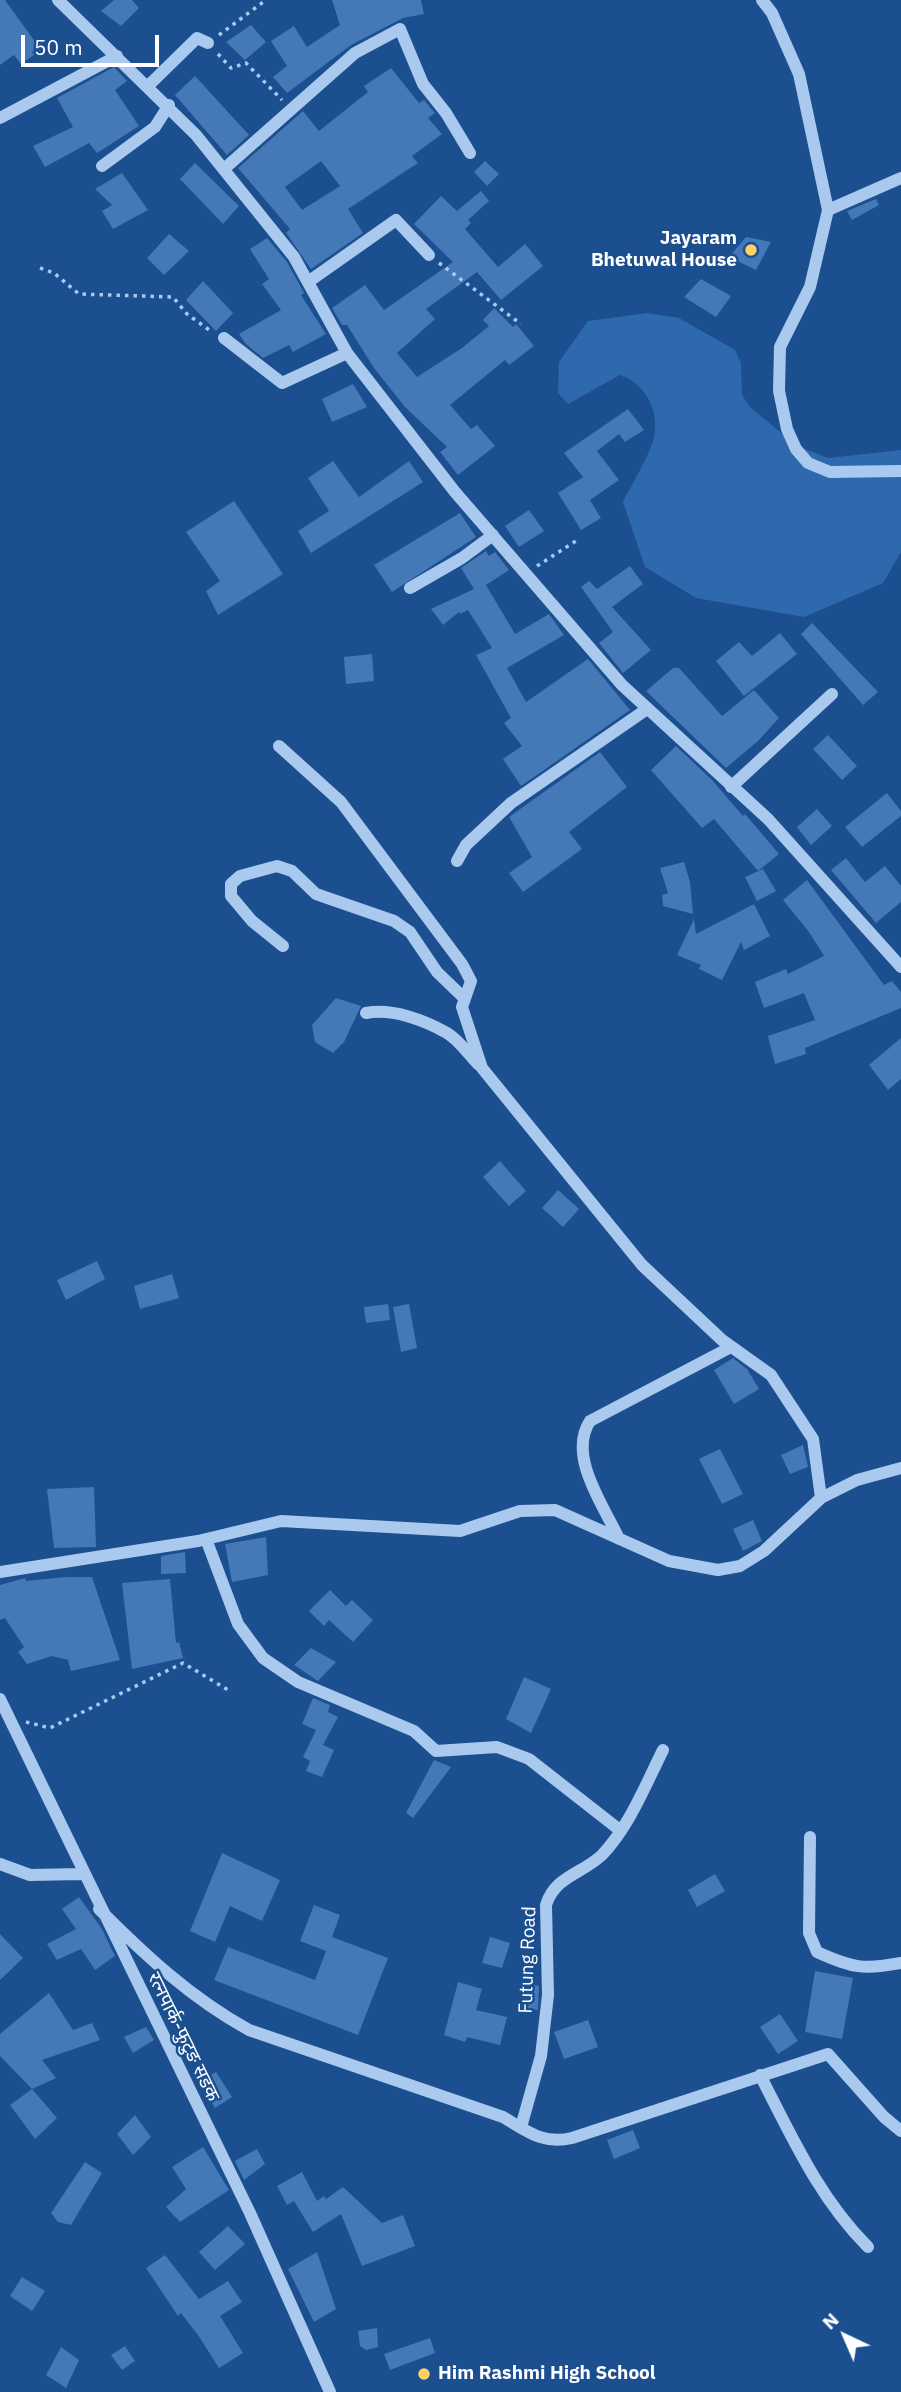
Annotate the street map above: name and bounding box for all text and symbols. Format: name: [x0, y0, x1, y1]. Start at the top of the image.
scale bar: [24, 21, 163, 65]
text: 50 m: [34, 33, 83, 61]
place label: Jayaram Bhetuwal House: [591, 228, 737, 272]
marker: Jayaram Bhetuwal House: [743, 242, 759, 258]
street label: Futung Road: [515, 1906, 541, 2014]
street label: रत्नपार्क-फुटुङ सडक: [142, 1969, 224, 2105]
north arrow: [810, 2301, 880, 2371]
text: N: [817, 2307, 844, 2334]
place label: Him Rashmi High School: [438, 2363, 656, 2385]
marker: Him Rashmi High School: [416, 2366, 432, 2382]

